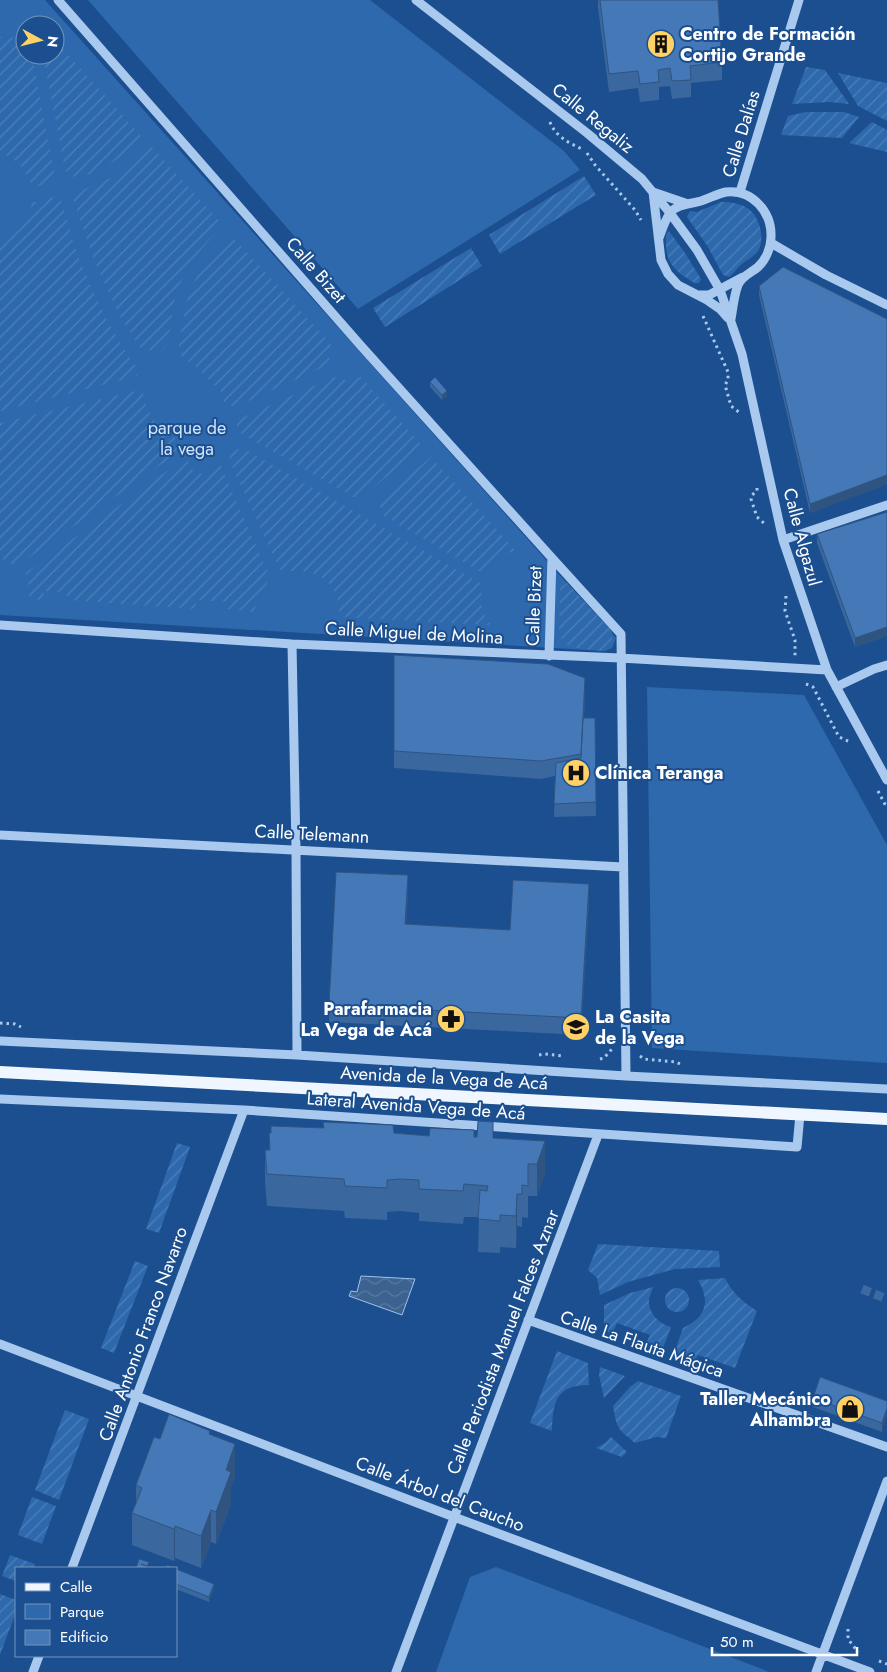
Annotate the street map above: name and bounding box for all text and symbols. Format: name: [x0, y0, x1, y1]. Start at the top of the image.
north arrow: [15, 15, 65, 65]
place label: Centro de Formación Cortijo Grande: [680, 21, 856, 68]
building icon: Centro de Formación Cortijo Grande: [646, 29, 676, 59]
text: N: [42, 35, 64, 48]
street label: Calle Regaliz: [546, 77, 640, 160]
street label: Calle Dalías: [715, 87, 767, 181]
street label: Calle Bizet: [280, 231, 353, 309]
park label: parque de la vega: [148, 415, 226, 462]
street label: Calle Algazul: [776, 485, 828, 589]
street label: Calle Bizet: [520, 565, 548, 647]
street label: Calle Miguel de Molina: [324, 615, 504, 651]
hospital icon: Clínica Teranga: [561, 758, 591, 788]
place label: Clínica Teranga: [595, 760, 724, 786]
street label: Calle Telemann: [254, 818, 370, 850]
place label: Parafarmacia La Vega de Acá: [300, 996, 432, 1043]
pharmacy icon: Parafarmacia La Vega de Acá: [436, 1004, 466, 1034]
place label: La Casita de la Vega: [595, 1004, 685, 1051]
school or university icon: La Casita de la Vega: [561, 1012, 591, 1042]
street label: Avenida de la Vega de Acá: [340, 1060, 548, 1096]
street label: Lateral Avenida Vega de Acá: [306, 1085, 526, 1127]
street label: Calle Periodista Manuel Falces Aznar: [440, 1205, 566, 1478]
street label: Calle Antonio Franco Navarro: [92, 1223, 194, 1445]
street label: Calle La Flauta Mágica: [557, 1304, 727, 1384]
place label: Taller Mecánico Alhambra: [700, 1386, 831, 1433]
shop icon: Taller Mecánico Alhambra: [835, 1394, 865, 1424]
street label: Calle Árbol del Caucho: [352, 1450, 528, 1538]
legend: [15, 1567, 178, 1657]
text: Calle: [60, 1576, 92, 1598]
text: Parque: [60, 1601, 104, 1623]
scale bar: [712, 1624, 857, 1656]
text: Edificio: [60, 1626, 108, 1648]
text: 50 m: [720, 1631, 754, 1653]

